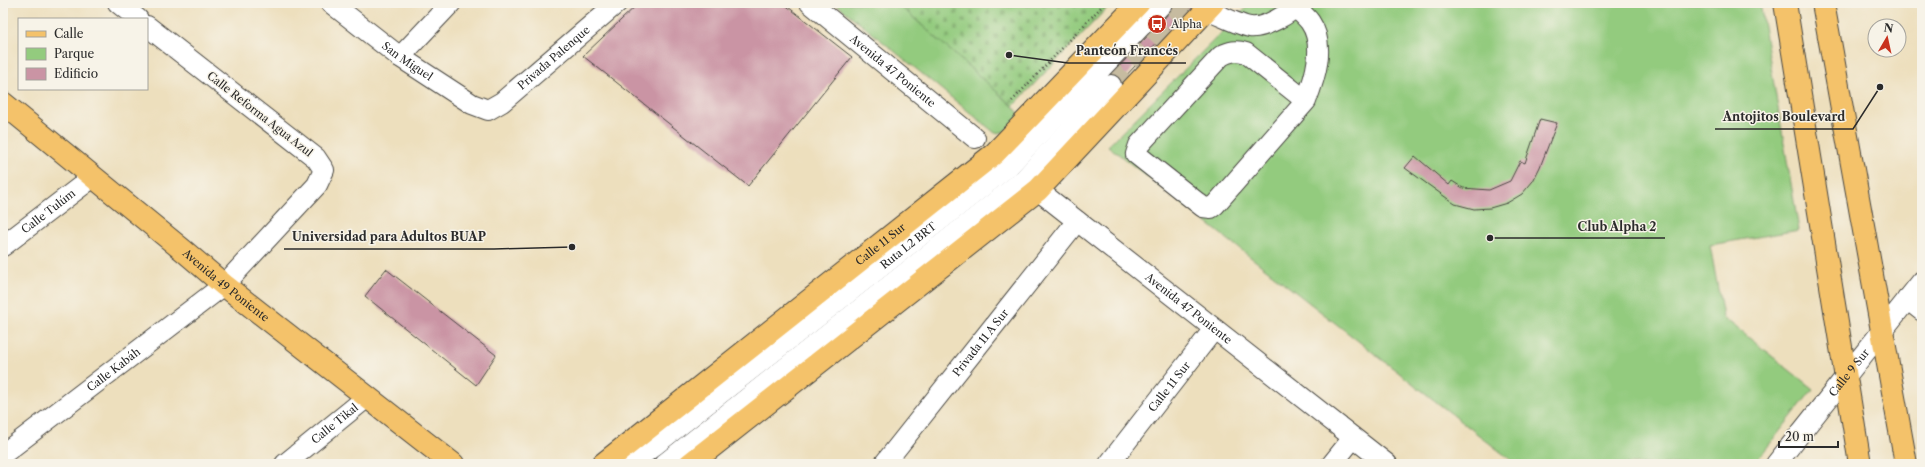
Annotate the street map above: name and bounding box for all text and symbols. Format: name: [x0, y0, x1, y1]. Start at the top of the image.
bus stop icon: Alpha: [1146, 13, 1168, 35]
place label: Alpha: [1170, 17, 1202, 31]
legend: [18, 18, 148, 90]
north arrow: [1867, 18, 1907, 58]
text: N: [1883, 20, 1895, 36]
street label: Privada Palenque: [515, 23, 593, 92]
text: Calle: [54, 26, 84, 41]
street label: Avenida 47 Poniente: [846, 31, 939, 110]
street label: San Miguel: [379, 39, 436, 84]
callout: Panteón Francés: [1068, 39, 1186, 63]
text: Panteón Francés: [1076, 43, 1179, 58]
text: Parque: [54, 46, 95, 61]
text: Edificio: [54, 66, 98, 81]
street label: Calle Reforma Agua Azul: [204, 68, 316, 160]
callout: Antojitos Boulevard: [1715, 105, 1853, 129]
text: Antojitos Boulevard: [1722, 109, 1845, 124]
street label: Calle Tulúm: [18, 186, 79, 236]
callout: Club Alpha 2: [1569, 214, 1665, 238]
street label: Ruta L2 BRT: [877, 219, 940, 272]
text: Club Alpha 2: [1578, 219, 1656, 234]
street label: Calle 11 Sur: [852, 220, 909, 268]
callout: Universidad para Adultos BUAP: [284, 225, 494, 249]
text: Universidad para Adultos BUAP: [292, 229, 486, 244]
street label: Avenida 49 Poniente: [179, 245, 272, 325]
street label: Avenida 47 Poniente: [1142, 269, 1235, 347]
street label: Privada 11 A Sur: [949, 306, 1012, 379]
street label: Calle Kabáh: [84, 345, 143, 394]
street label: Calle 9 Sur: [1826, 345, 1873, 399]
street label: Calle 11 Sur: [1145, 358, 1193, 415]
street label: Calle Tikal: [308, 400, 361, 447]
scale bar: [1779, 423, 1838, 449]
text: 20 m: [1785, 429, 1814, 444]

